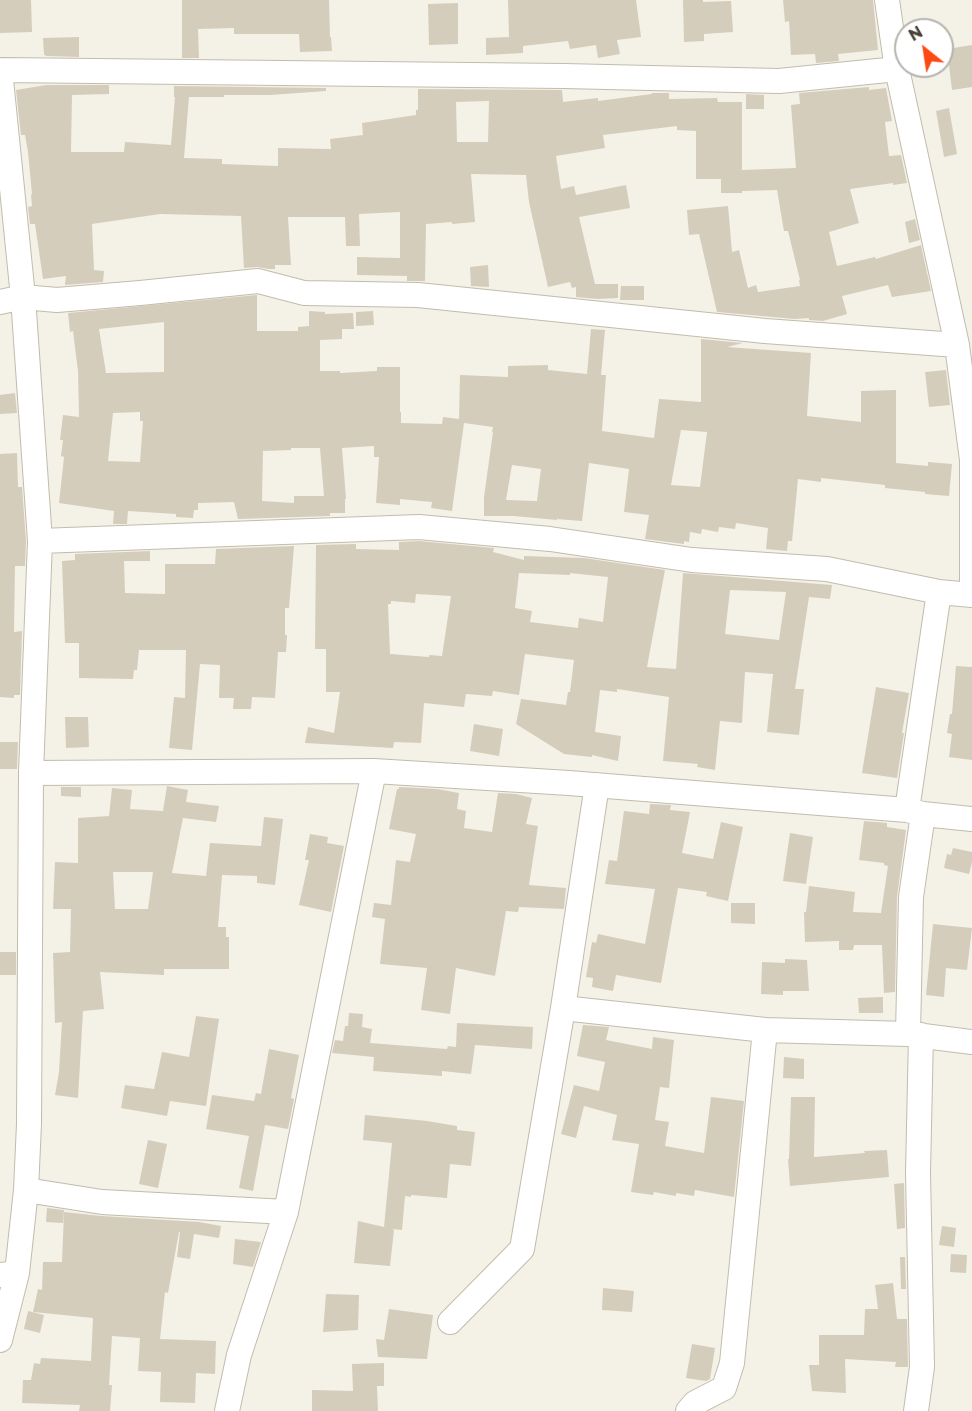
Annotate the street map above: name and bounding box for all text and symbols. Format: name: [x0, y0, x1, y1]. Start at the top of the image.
north arrow: [894, 18, 954, 78]
text: N: [905, 22, 926, 45]

